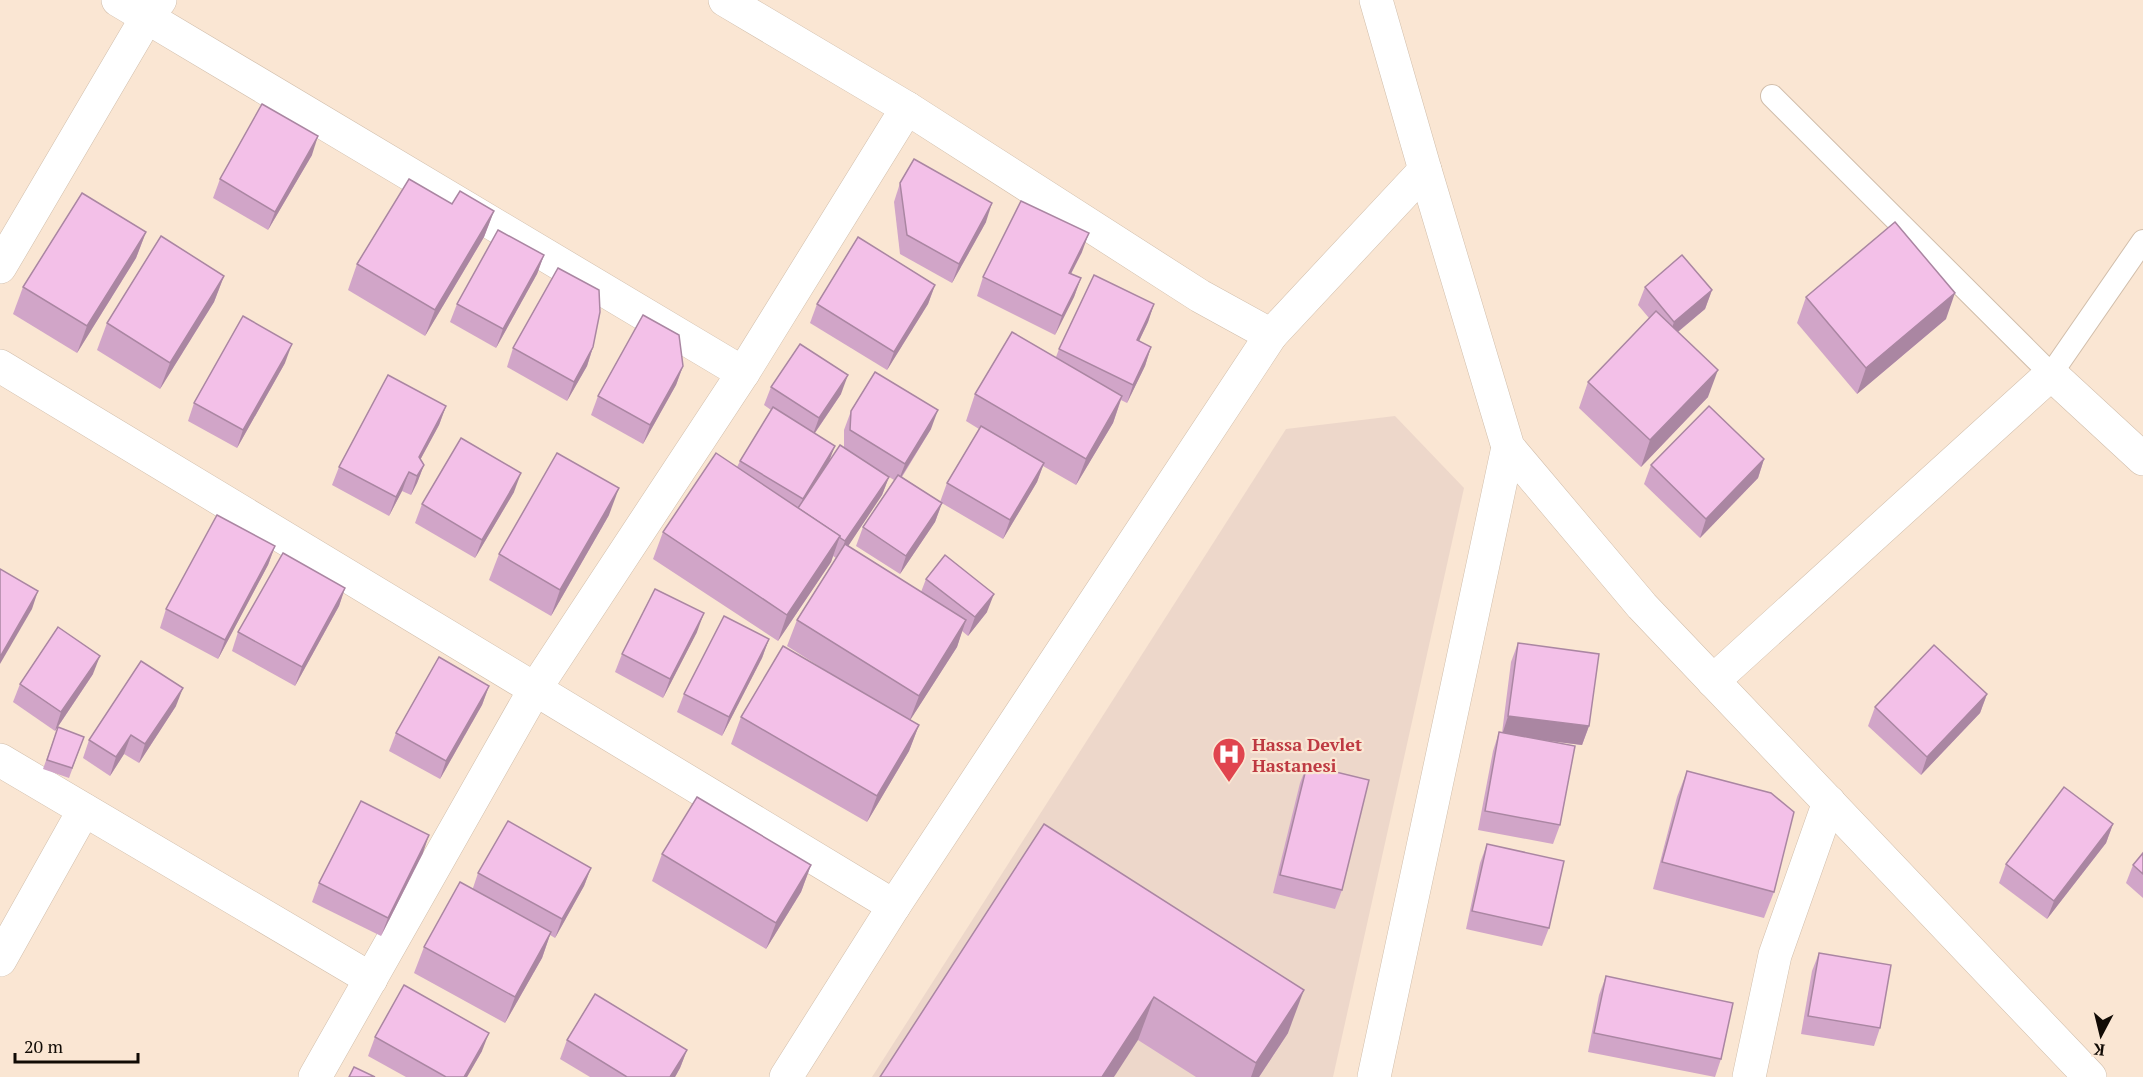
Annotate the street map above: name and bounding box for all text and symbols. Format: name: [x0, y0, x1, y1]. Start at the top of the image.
place label: Hassa Devlet Hastanesi: [1252, 732, 1362, 777]
hospital icon: Hassa Devlet Hastanesi: [1211, 736, 1247, 783]
north arrow: [2071, 1005, 2131, 1065]
scale bar: [15, 1026, 138, 1064]
text: 20 m: [24, 1034, 64, 1058]
text: K: [2092, 1038, 2106, 1061]

